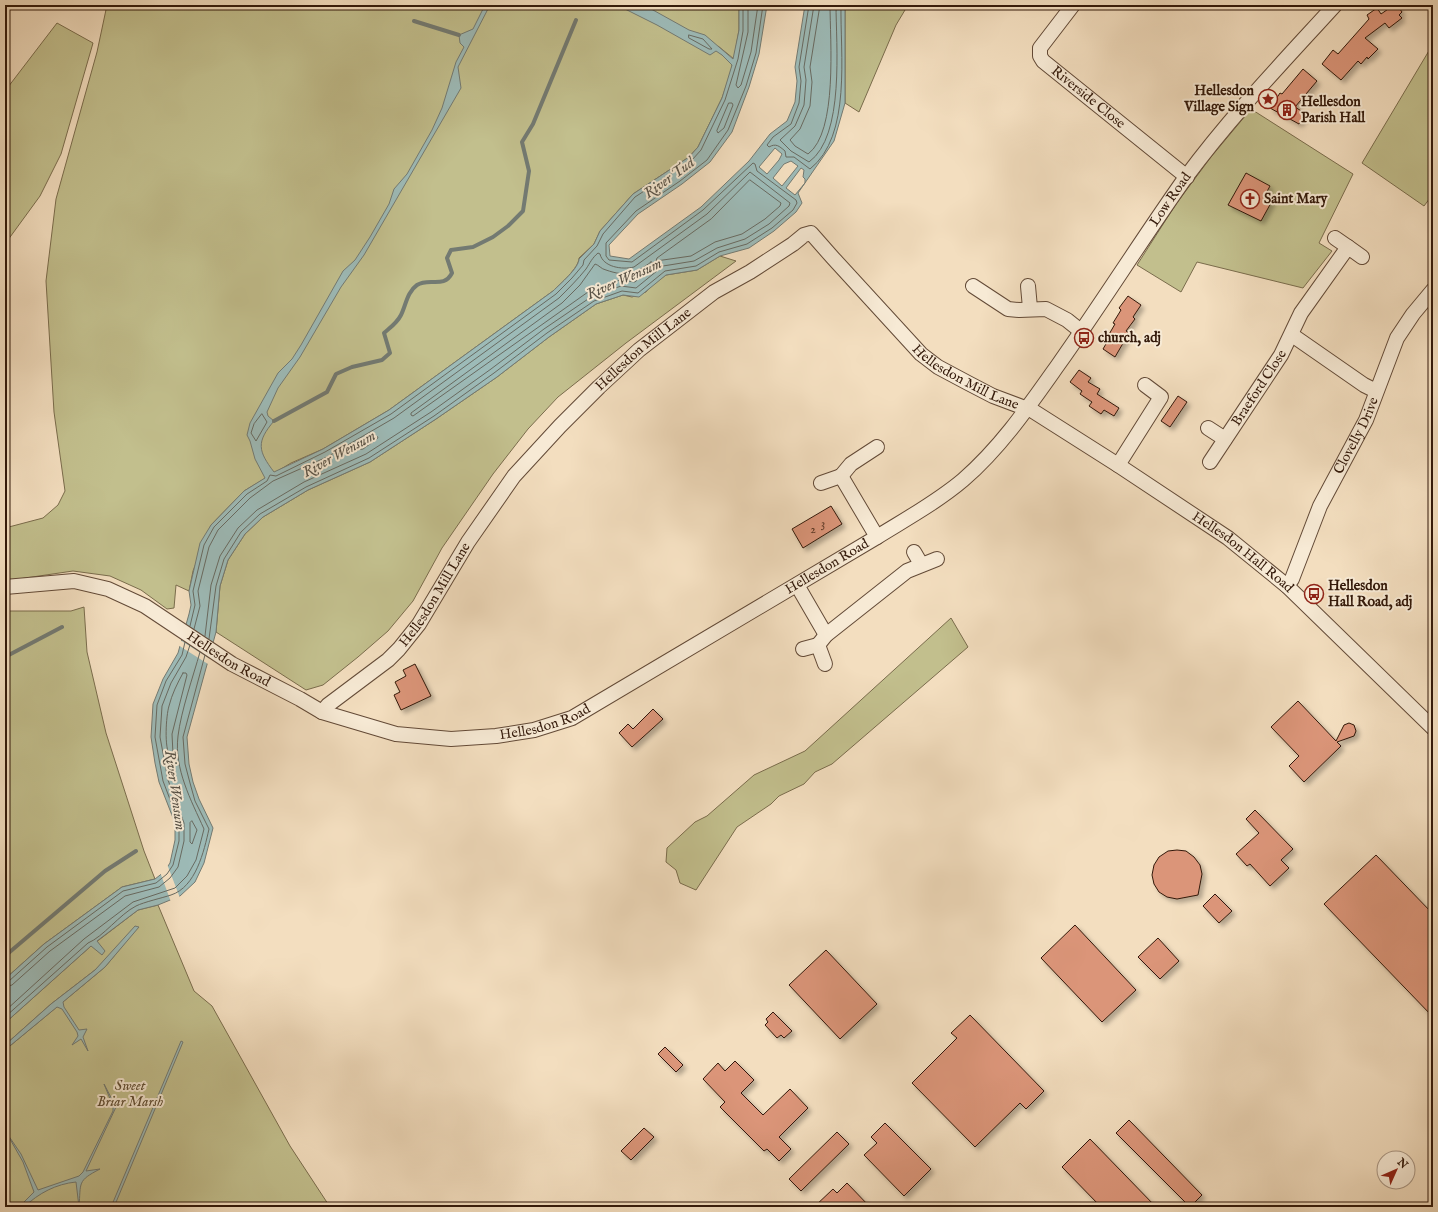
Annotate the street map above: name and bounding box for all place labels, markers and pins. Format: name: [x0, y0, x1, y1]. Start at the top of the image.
place label: Hellesdon Village Sign: [1183, 82, 1255, 116]
place icon: Hellesdon Village Sign: [1257, 88, 1279, 110]
place label: Hellesdon Parish Hall: [1301, 93, 1366, 127]
building icon: Hellesdon Parish Hall: [1276, 99, 1298, 121]
church icon: Saint Mary: [1239, 188, 1261, 210]
place label: Saint Mary: [1264, 190, 1329, 208]
bus stop icon: church, adj: [1073, 327, 1095, 349]
place label: church, adj: [1098, 329, 1161, 347]
place label: Hellesdon Hall Road, adj: [1328, 577, 1412, 611]
bus stop icon: Hellesdon Hall Road, adj: [1303, 583, 1325, 605]

